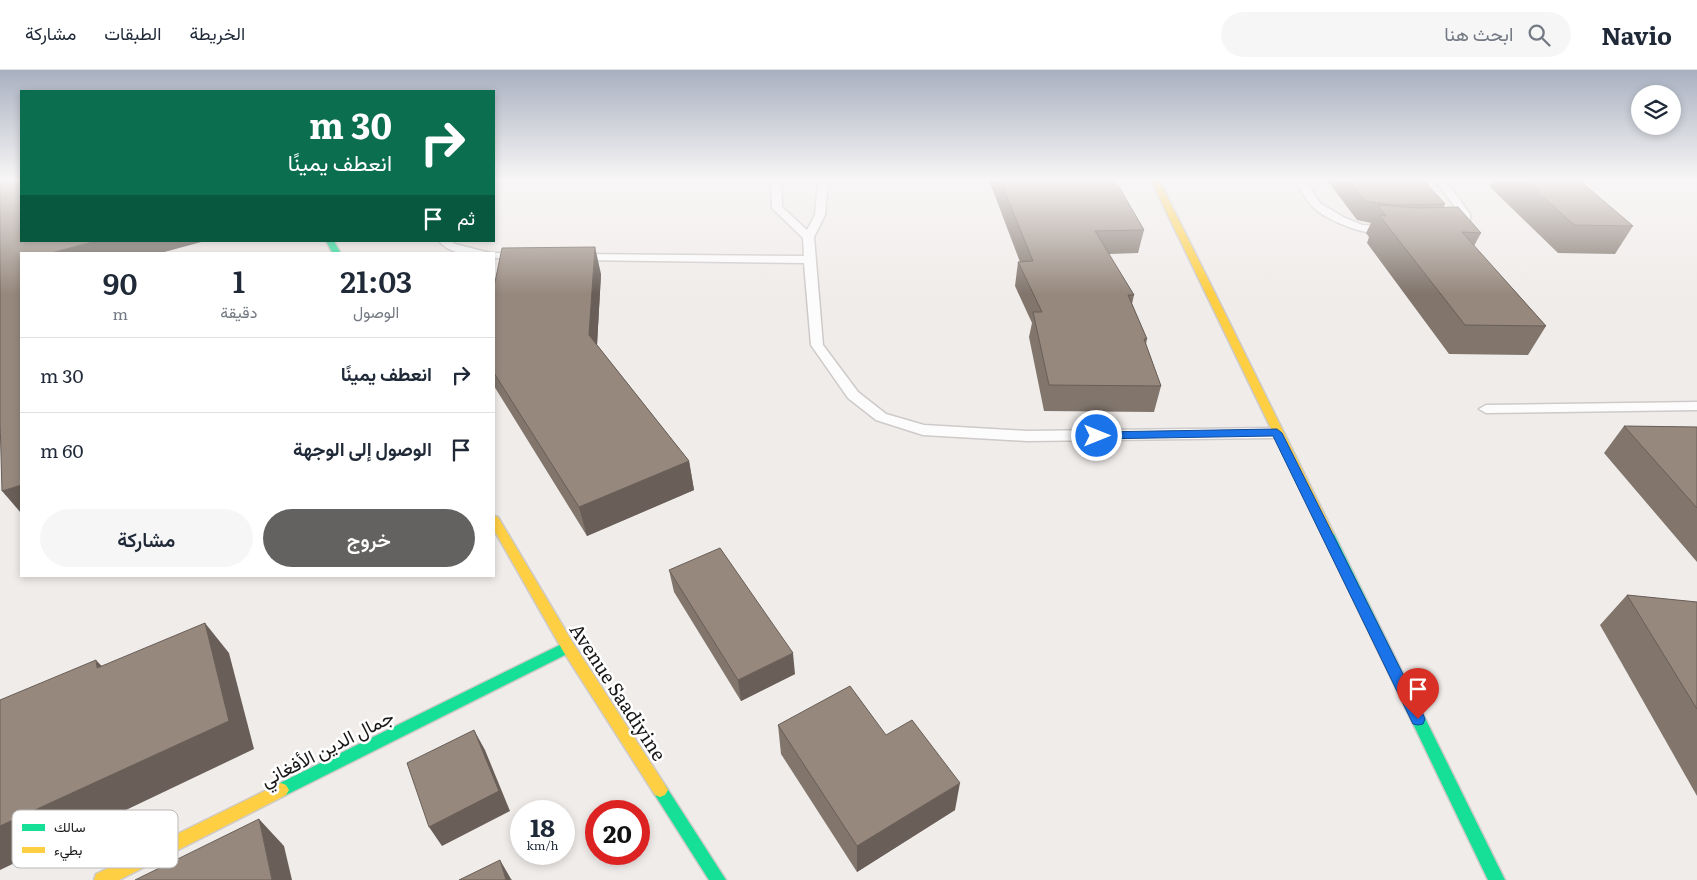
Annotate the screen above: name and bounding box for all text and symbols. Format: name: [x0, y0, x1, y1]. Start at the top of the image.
search box: [1221, 12, 1571, 57]
text: Navio: [1601, 17, 1672, 52]
text: مشاركة: [25, 19, 76, 46]
text: الطبقات: [104, 19, 161, 46]
text: الخريطة: [189, 19, 245, 46]
text: ابحث هنا: [1444, 19, 1513, 47]
icon: search: [1525, 21, 1553, 49]
map controls: [1631, 85, 1681, 135]
button: layers: [1631, 85, 1681, 135]
text: 30 m: [309, 98, 392, 150]
icon: right: [410, 110, 475, 175]
text: انعطف يمينًا: [288, 145, 392, 178]
text: ثم: [457, 203, 475, 231]
icon: arrive: [419, 205, 447, 233]
text: 1: [233, 258, 245, 302]
text: 21:03: [340, 258, 412, 302]
text: 90: [103, 260, 137, 304]
text: دقيقة: [220, 299, 257, 323]
text: الوصول: [353, 299, 399, 323]
text: m: [112, 301, 128, 325]
text: انعطف يمينًا: [341, 359, 432, 387]
text: 30 m: [40, 361, 84, 389]
icon: right: [447, 361, 475, 389]
position arrow: [1070, 409, 1122, 461]
text: الوصول إلى الوجهة: [293, 434, 432, 462]
text: 60 m: [40, 436, 83, 464]
icon: arrive: [447, 436, 475, 464]
button: مشاركة: [40, 509, 253, 567]
button: خروج: [263, 509, 475, 567]
street label: Avenue Saadiyine: [564, 617, 674, 766]
pin: [1397, 668, 1439, 719]
icon: arrive: [1404, 675, 1432, 703]
street label: جمال الدين الأفغاني: [255, 701, 399, 795]
speed limit sign: 20: [585, 800, 650, 865]
text: 18: [530, 808, 555, 845]
legend: [12, 810, 178, 868]
text: سالك: [54, 816, 85, 836]
text: km/h: [527, 836, 558, 854]
text: بطيء: [54, 839, 82, 862]

